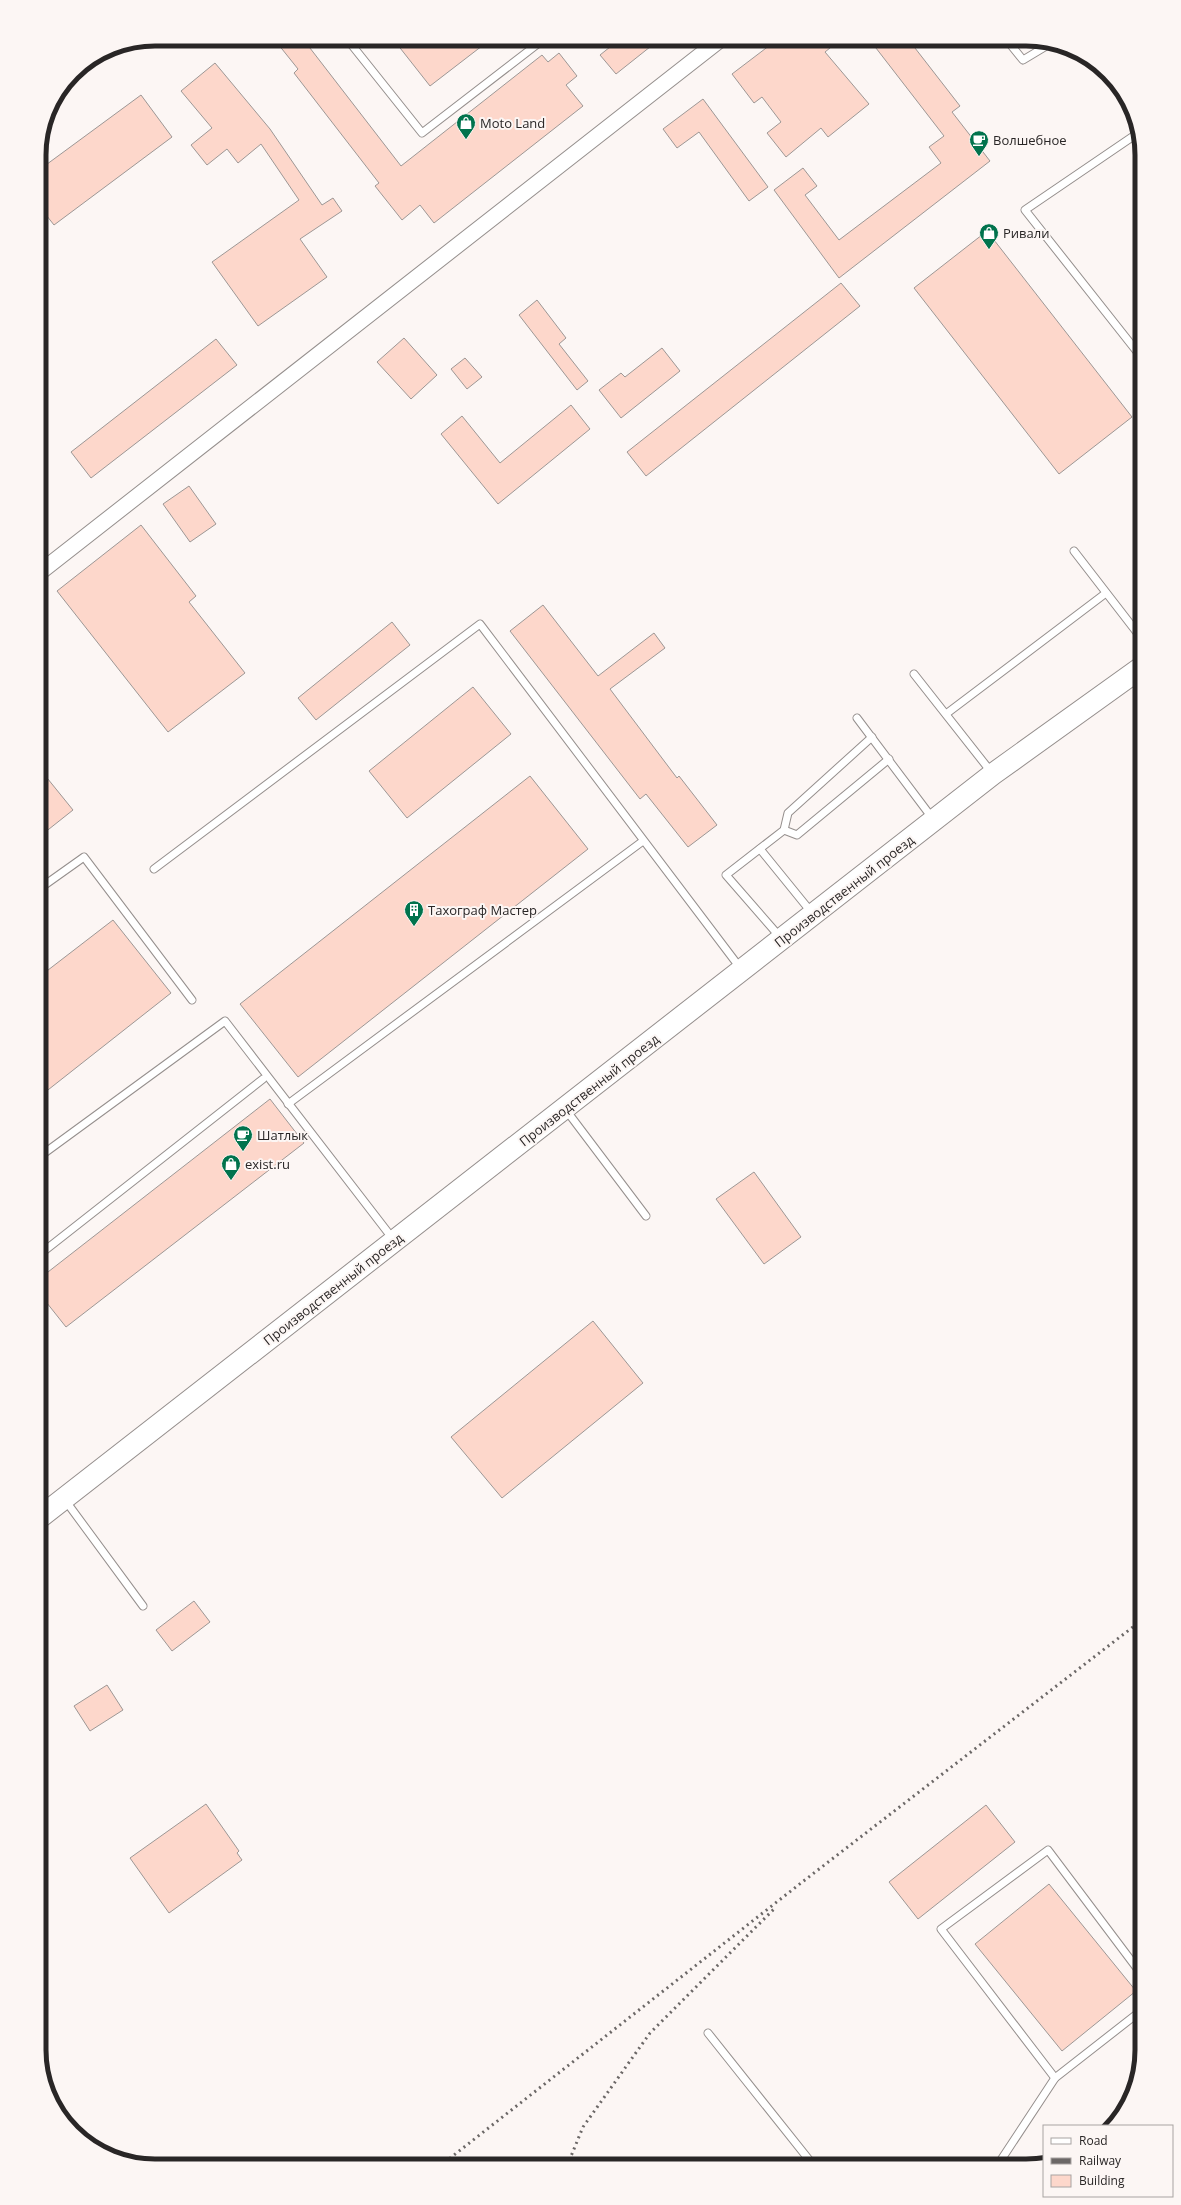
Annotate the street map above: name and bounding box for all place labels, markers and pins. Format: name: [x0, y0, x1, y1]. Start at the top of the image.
shop icon: Moto Land: [455, 112, 477, 140]
place label: Moto Land: [480, 114, 545, 132]
cafe icon: Волшебное: [968, 129, 990, 157]
place label: Волшебное: [993, 131, 1067, 149]
shop icon: Ривали: [978, 222, 1000, 250]
place label: Ривали: [1003, 224, 1049, 242]
building icon: Тахограф Мастер: [403, 899, 425, 927]
place label: Тахограф Мастер: [428, 901, 537, 919]
cafe icon: Шатлык: [232, 1124, 254, 1152]
place label: Шатлык: [257, 1126, 308, 1144]
shop icon: exist.ru: [220, 1153, 242, 1181]
place label: exist.ru: [245, 1155, 290, 1173]

